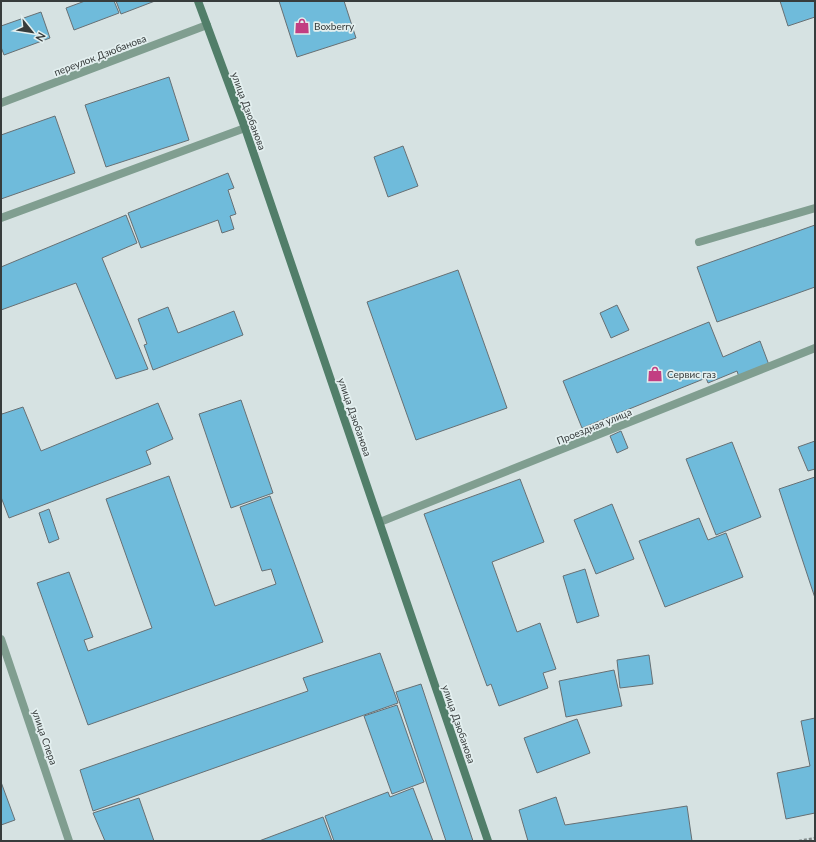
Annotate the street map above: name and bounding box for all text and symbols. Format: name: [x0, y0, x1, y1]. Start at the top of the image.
north arrow: [12, 12, 52, 52]
shop icon: Boxberry: [293, 17, 311, 35]
place label: Boxberry: [314, 20, 355, 32]
text: N: [33, 30, 49, 44]
street label: переулок Дзюбанова: [52, 32, 148, 78]
street label: улица Дзюбанова: [229, 70, 269, 152]
shop icon: Сервис газ: [646, 365, 664, 383]
place label: Сервис газ: [667, 368, 717, 380]
street label: улица Дзюбанова: [336, 376, 374, 458]
street label: Проездная улица: [555, 405, 633, 447]
street label: улица Дзюбанова: [440, 683, 478, 765]
street label: улица Спера: [30, 708, 60, 766]

